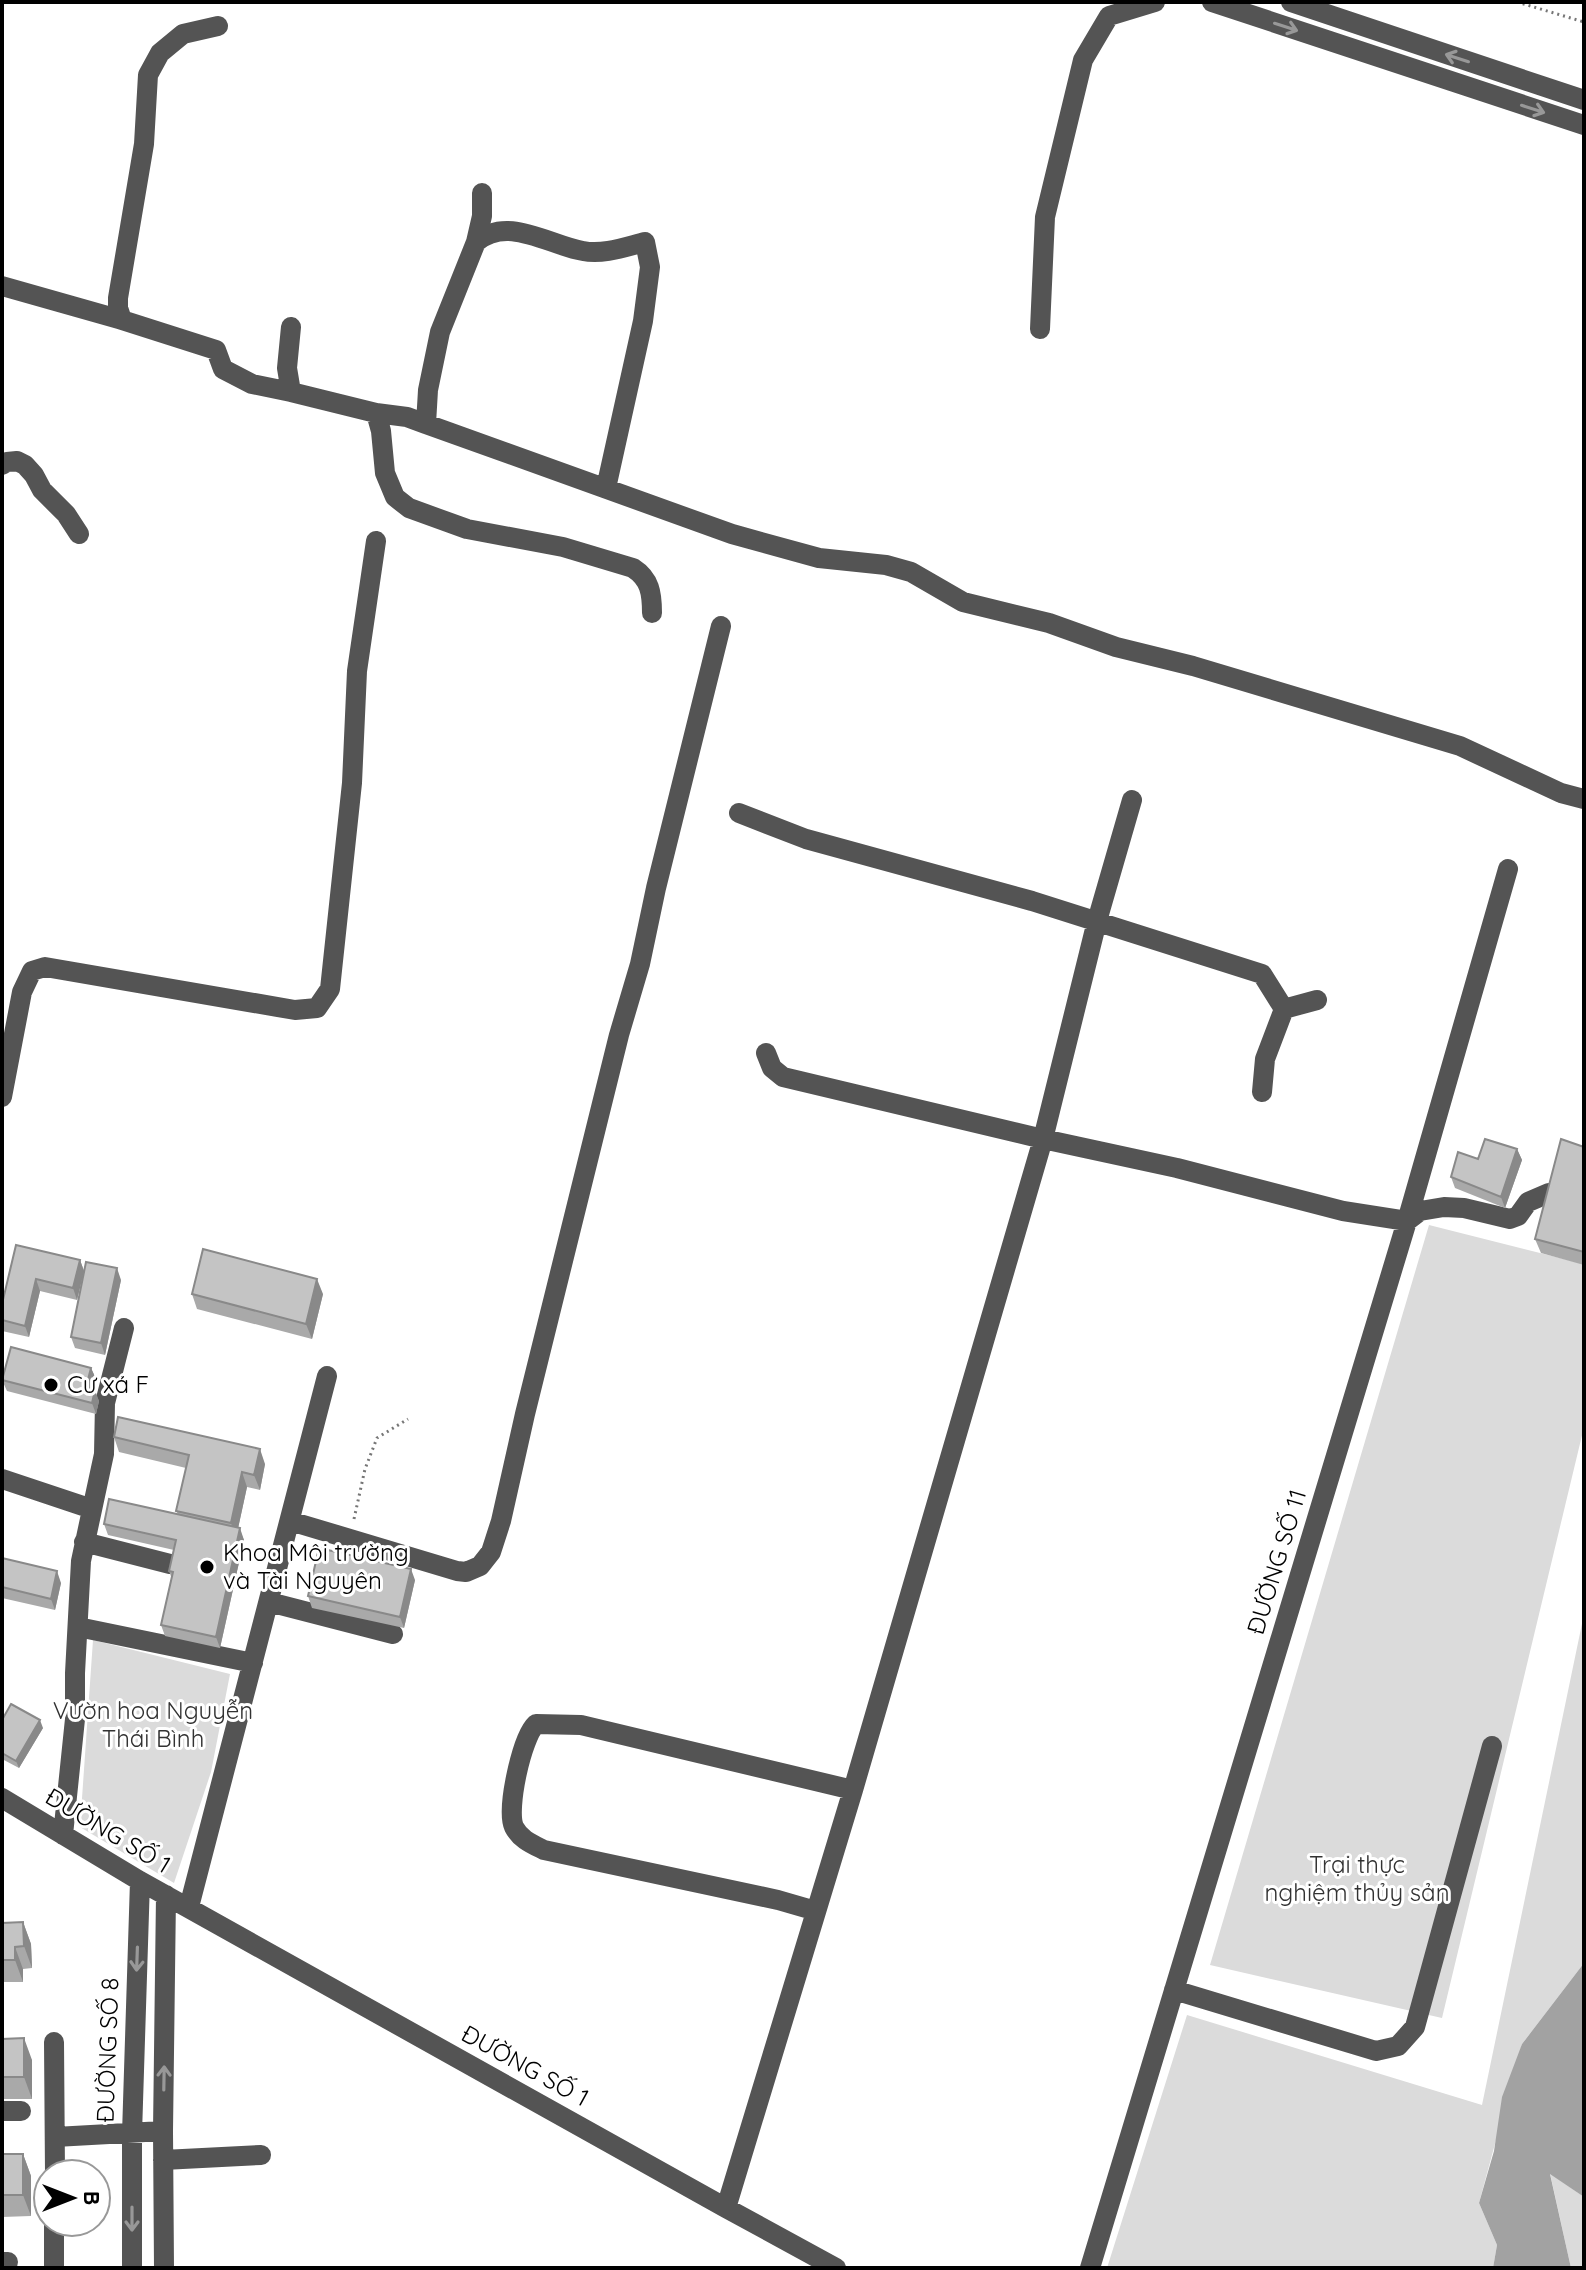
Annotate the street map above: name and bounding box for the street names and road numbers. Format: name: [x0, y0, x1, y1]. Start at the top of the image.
street label: ĐƯỜNG SỐ 11: [1240, 1486, 1312, 1638]
street label: ĐƯỜNG SỐ 1: [40, 1781, 177, 1879]
street label: ĐƯỜNG SỐ 8: [89, 1977, 125, 2123]
street label: ĐƯỜNG SỐ 1: [457, 2018, 594, 2112]

